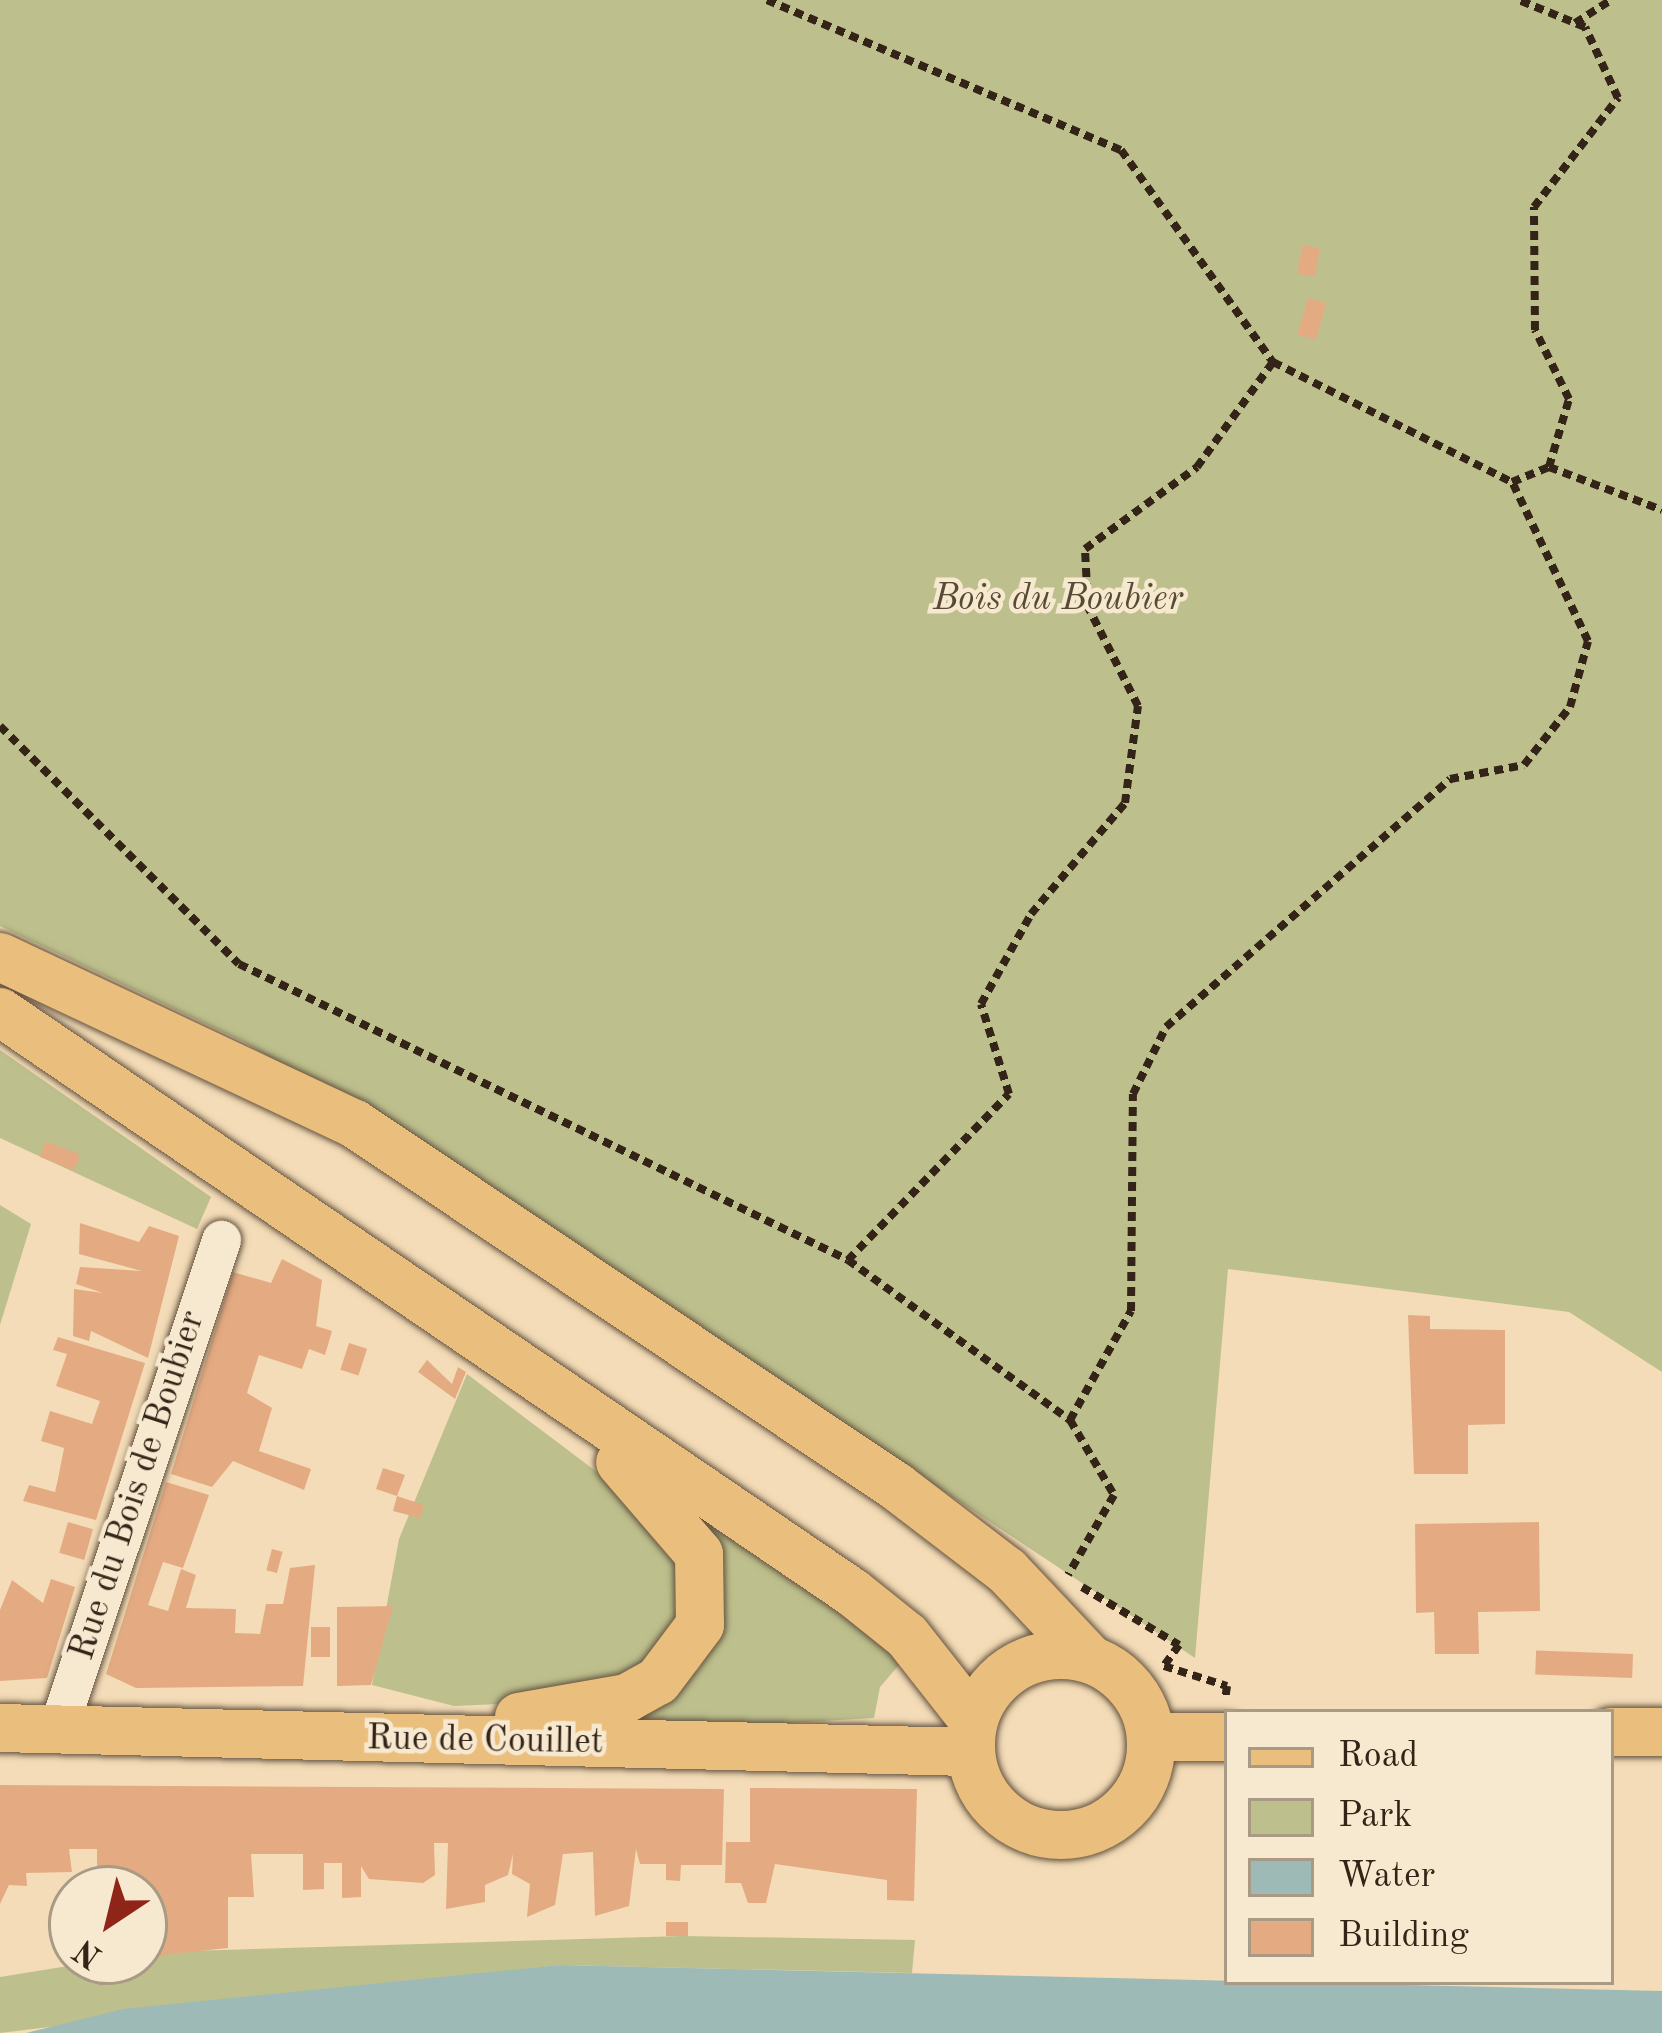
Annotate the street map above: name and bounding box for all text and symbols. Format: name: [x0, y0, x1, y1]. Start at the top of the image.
park label: Bois du Boubier: [933, 579, 1183, 623]
street label: Rue du Bois de Boubier: [62, 1306, 216, 1666]
legend: [1224, 1709, 1614, 1985]
street label: Rue de Couillet: [366, 1718, 604, 1766]
text: Road: [1338, 1739, 1418, 1775]
text: Park: [1338, 1799, 1412, 1835]
text: Water: [1338, 1859, 1435, 1895]
north arrow: [48, 1865, 168, 1985]
text: Building: [1338, 1919, 1469, 1955]
text: N: [69, 1932, 109, 1973]

